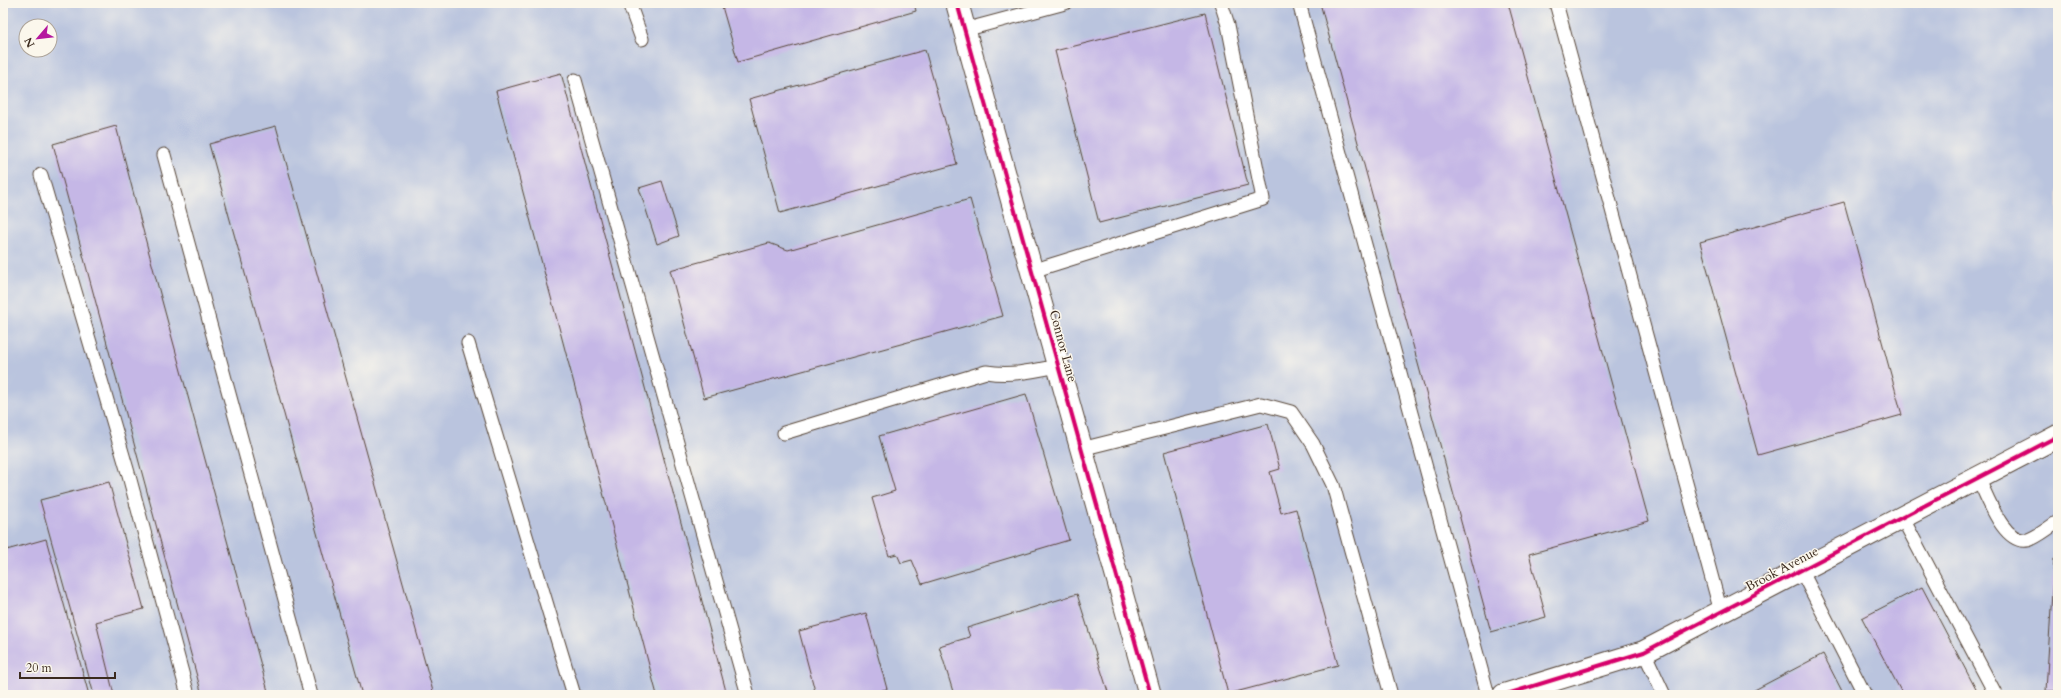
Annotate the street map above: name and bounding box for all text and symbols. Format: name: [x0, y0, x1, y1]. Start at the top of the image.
north arrow: [18, 18, 58, 58]
text: N: [21, 34, 38, 50]
street label: Connor Lane: [1045, 308, 1081, 384]
street label: Brook Avenue: [1742, 542, 1822, 596]
scale bar: [20, 654, 115, 680]
text: 20 m: [26, 660, 53, 676]

